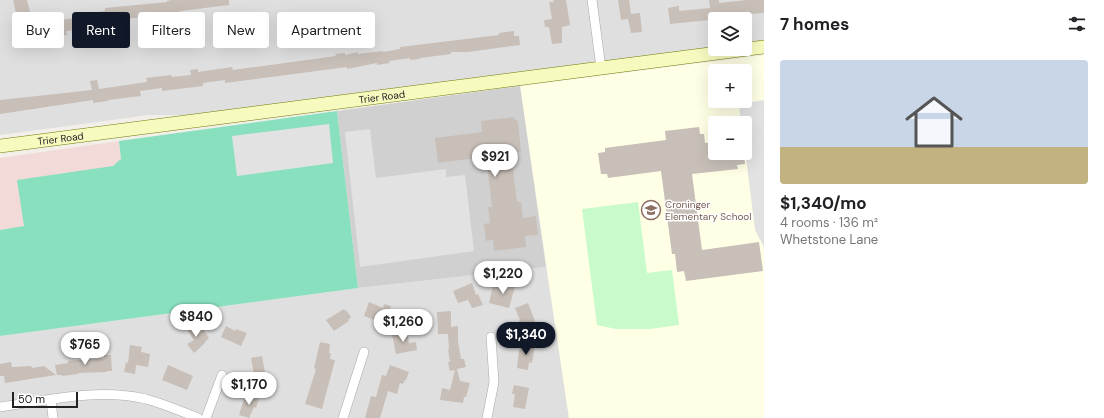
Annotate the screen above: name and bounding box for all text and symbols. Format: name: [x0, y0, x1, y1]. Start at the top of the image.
chip: Buy: [12, 12, 64, 48]
chip: Rent: [72, 12, 130, 48]
chip: Filters: [138, 12, 205, 48]
chip: New: [213, 12, 269, 48]
chip: Apartment: [277, 12, 375, 48]
map controls: [708, 12, 752, 160]
button: layers: [708, 12, 752, 56]
text: 7 homes: [780, 13, 849, 35]
icon: filters: [1066, 13, 1088, 35]
button: +: [708, 64, 752, 108]
icon: home: [898, 86, 970, 158]
street label: Trier Road: [358, 87, 406, 106]
button: −: [708, 116, 752, 160]
street label: Trier Road: [37, 129, 84, 148]
pin: $921: [471, 144, 519, 178]
text: $921: [481, 148, 509, 165]
text: $1,340/mo: [780, 192, 867, 214]
place label: Croninger Elementary School: [665, 198, 752, 223]
school or university icon: Croninger Elementary School: [640, 199, 662, 221]
text: 4 rooms · 136 m²: [780, 214, 878, 231]
text: Whetstone Lane: [780, 231, 878, 248]
pin: $1,220: [470, 261, 536, 295]
text: $1,220: [483, 265, 523, 282]
pin: $840: [172, 304, 220, 338]
text: $840: [179, 308, 213, 325]
pin: $1,260: [370, 309, 436, 343]
text: $1,260: [383, 313, 423, 330]
pin: $1,340: [493, 322, 559, 356]
text: $1,340: [505, 326, 547, 343]
pin: $765: [61, 332, 109, 366]
text: $765: [70, 336, 100, 353]
pin: $1,170: [216, 372, 282, 406]
text: $1,170: [231, 376, 267, 393]
scale bar: [12, 390, 78, 409]
text: 50 m: [18, 392, 45, 406]

